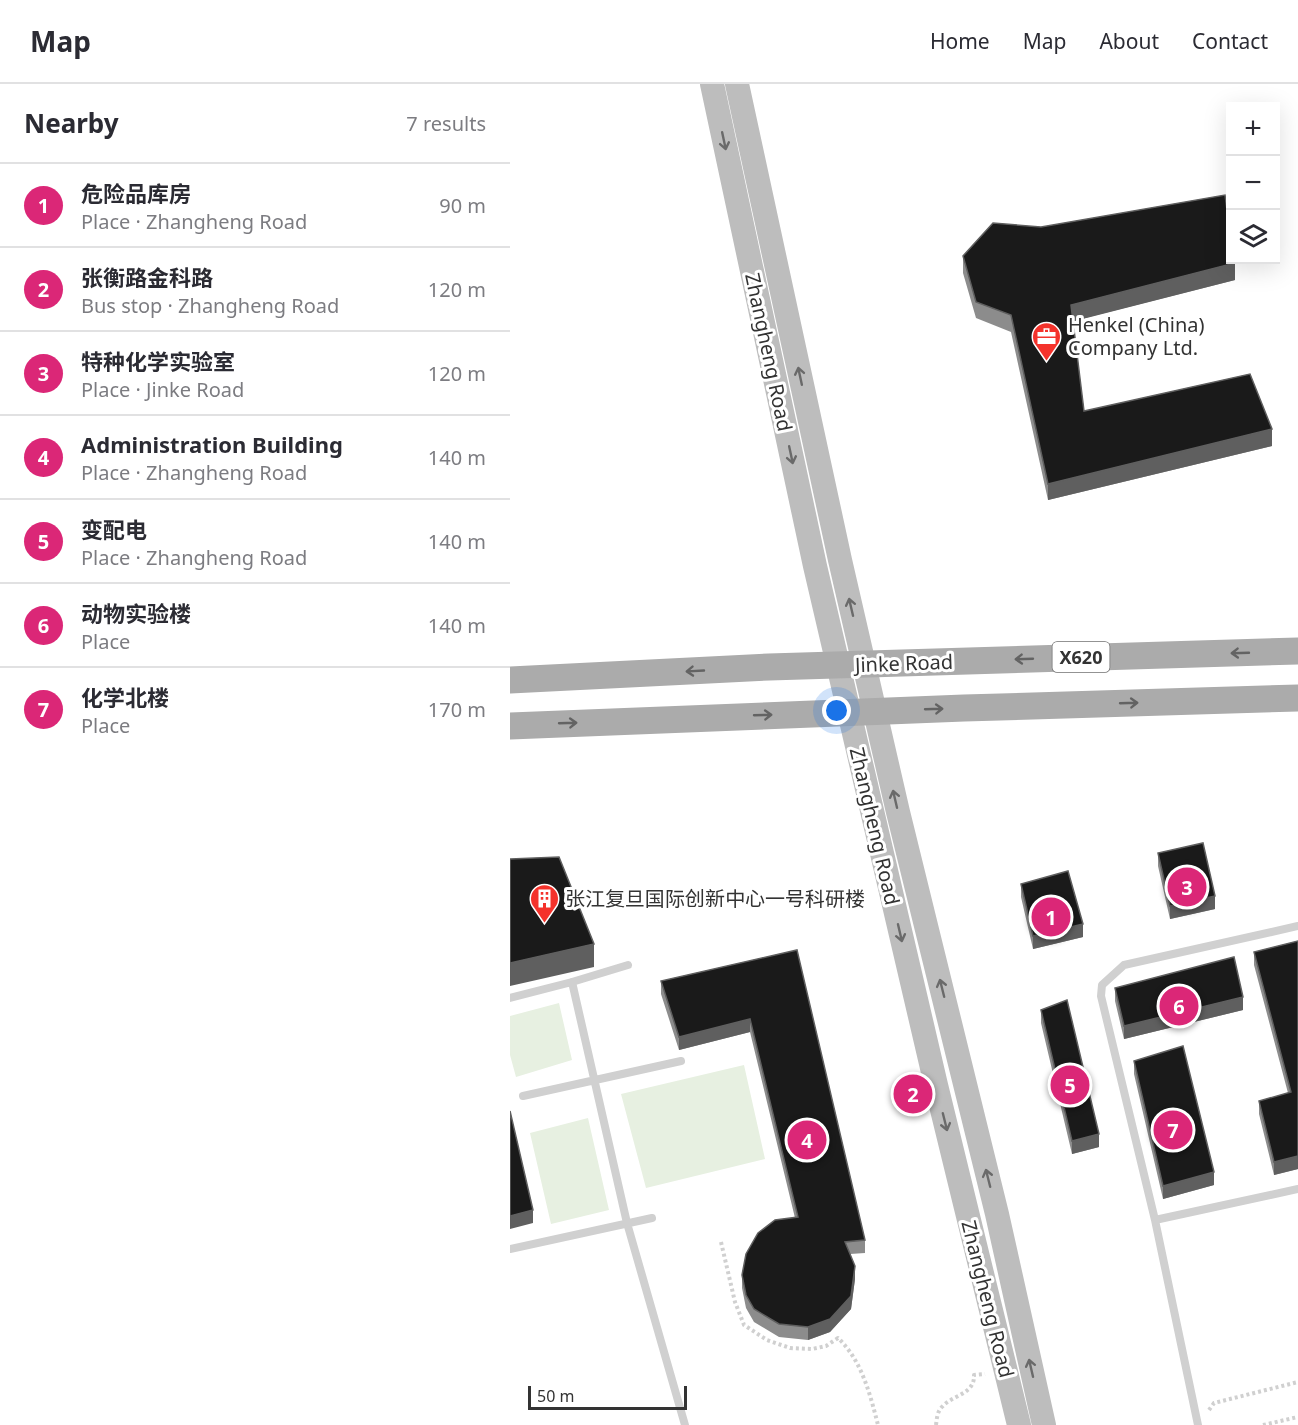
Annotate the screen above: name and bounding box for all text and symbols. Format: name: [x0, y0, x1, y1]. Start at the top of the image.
text: Map: [30, 22, 91, 60]
text: Home: [930, 27, 990, 55]
text: Map: [1023, 27, 1066, 55]
text: About: [1099, 27, 1159, 55]
text: Contact: [1192, 27, 1268, 55]
map controls: [1226, 102, 1280, 264]
button: +: [1226, 102, 1280, 156]
text: Nearby: [24, 105, 119, 141]
text: 7 results: [406, 110, 486, 137]
one-way arrow: [719, 131, 731, 150]
button: −: [1226, 156, 1280, 210]
text: 危险品库房: [81, 178, 191, 208]
text: 1: [38, 192, 49, 219]
text: 90 m: [439, 192, 486, 219]
text: Place · Zhangheng Road: [81, 208, 307, 235]
button: layers: [1226, 210, 1280, 264]
text: 张衡路金科路: [81, 262, 213, 292]
street label: Zhangheng Road: [739, 270, 799, 434]
text: 2: [38, 276, 49, 303]
text: 120 m: [428, 276, 486, 303]
text: Bus stop · Zhangheng Road: [81, 292, 339, 319]
place label: Henkel (China) Company Ltd.: [1068, 311, 1205, 361]
office icon: Henkel (China) Company Ltd.: [1031, 320, 1063, 362]
text: 特种化学实验室: [81, 346, 235, 376]
text: 3: [38, 360, 49, 387]
text: 120 m: [428, 360, 486, 387]
one-way arrow: [794, 366, 805, 386]
text: Place · Jinke Road: [81, 376, 244, 403]
text: Administration Building: [81, 429, 343, 459]
text: 4: [38, 444, 49, 471]
text: 140 m: [428, 444, 486, 471]
one-way arrow: [786, 445, 797, 464]
text: Place · Zhangheng Road: [81, 459, 307, 486]
text: 变配电: [81, 514, 147, 544]
text: 5: [38, 528, 49, 555]
text: 140 m: [428, 528, 486, 555]
text: Place · Zhangheng Road: [81, 544, 307, 571]
text: 动物实验楼: [81, 598, 191, 628]
one-way arrow: [844, 598, 856, 617]
text: 6: [38, 612, 49, 639]
text: 140 m: [428, 612, 486, 639]
text: Place: [81, 628, 130, 655]
road number: X620: [1052, 642, 1110, 672]
one-way arrow: [1230, 647, 1250, 658]
street label: Jinke Road: [852, 648, 954, 678]
one-way arrow: [1014, 653, 1034, 665]
one-way arrow: [686, 665, 706, 676]
text: 化学北楼: [81, 682, 169, 712]
text: 7: [38, 696, 49, 723]
text: 170 m: [428, 696, 486, 723]
your location: [822, 696, 851, 725]
one-way arrow: [1118, 697, 1138, 708]
one-way arrow: [923, 703, 943, 714]
one-way arrow: [753, 710, 773, 721]
text: Place: [81, 712, 130, 739]
one-way arrow: [558, 718, 578, 729]
street label: Zhangheng Road: [844, 744, 906, 908]
one-way arrow: [889, 790, 901, 809]
pin: 3: [1168, 864, 1206, 910]
building icon: 张江复旦国际创新中心一号科研楼: [528, 882, 560, 924]
place label: 张江复旦国际创新中心一号科研楼: [565, 885, 865, 912]
pin: 1: [1032, 894, 1070, 940]
one-way arrow: [895, 923, 907, 942]
one-way arrow: [935, 979, 947, 998]
pin: 6: [1160, 984, 1198, 1028]
pin: 5: [1050, 1062, 1090, 1108]
pin: 2: [894, 1072, 932, 1116]
pin: 7: [1154, 1108, 1192, 1152]
one-way arrow: [940, 1112, 952, 1131]
pin: 4: [788, 1118, 826, 1162]
one-way arrow: [982, 1169, 994, 1188]
street label: Zhangheng Road: [955, 1218, 1021, 1380]
one-way arrow: [1024, 1359, 1036, 1378]
scale bar: [528, 1383, 687, 1410]
text: 50 m: [537, 1385, 574, 1407]

